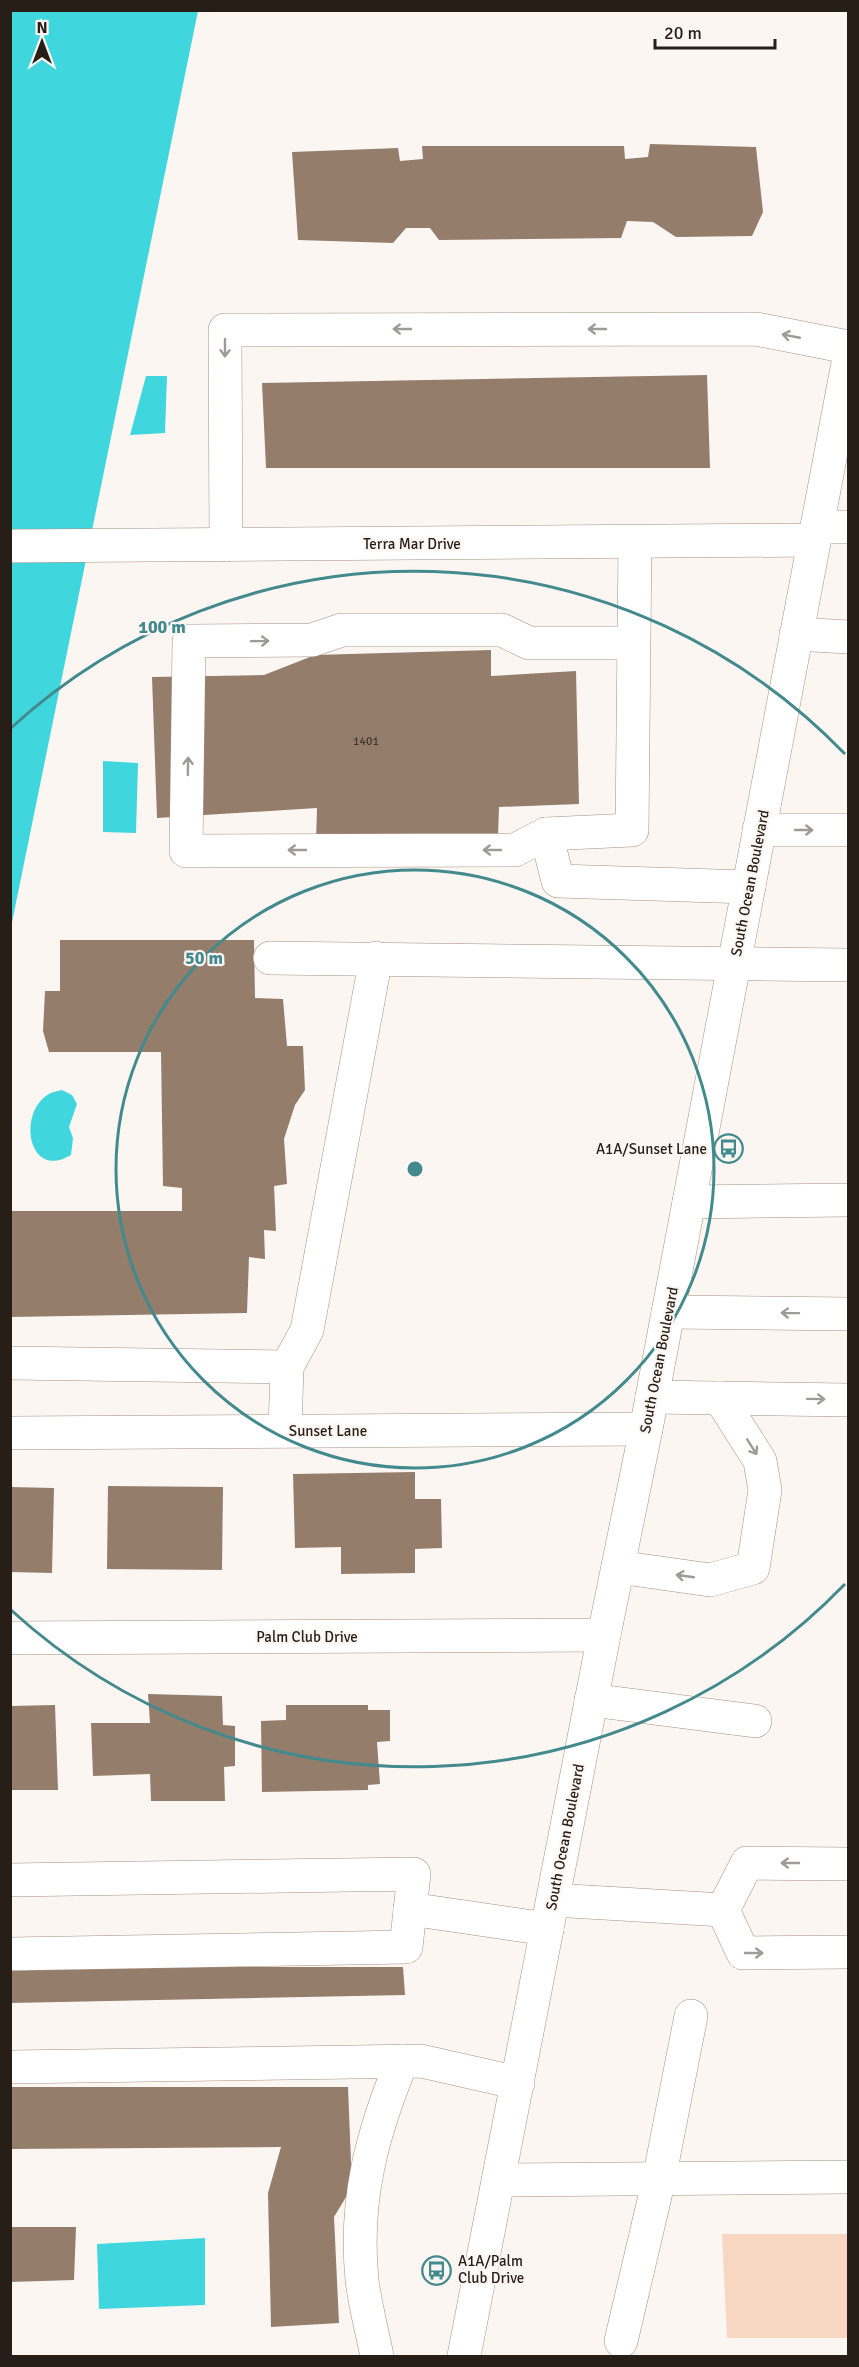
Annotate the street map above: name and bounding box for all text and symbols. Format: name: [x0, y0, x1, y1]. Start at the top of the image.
north arrow: [12, 12, 72, 72]
scale bar: [655, 12, 775, 50]
text: N: [36, 18, 48, 38]
text: 20 m: [664, 22, 702, 44]
one-way arrow: [392, 323, 412, 335]
one-way arrow: [587, 323, 607, 335]
one-way arrow: [782, 329, 801, 341]
one-way arrow: [219, 338, 231, 358]
street label: Terra Mar Drive: [363, 535, 461, 553]
text: 100 m: [138, 616, 186, 638]
one-way arrow: [249, 635, 269, 647]
house number: 1401: [353, 734, 379, 749]
one-way arrow: [182, 757, 193, 777]
street label: South Ocean Boulevard: [727, 808, 773, 958]
one-way arrow: [793, 824, 813, 836]
one-way arrow: [482, 844, 502, 856]
one-way arrow: [287, 845, 307, 856]
text: 50 m: [185, 947, 223, 969]
bus stop icon: A1A/Sunset Lane: [712, 1133, 744, 1165]
place label: A1A/Sunset Lane: [596, 1140, 707, 1158]
centre of rings: [405, 1159, 425, 1179]
street label: South Ocean Boulevard: [636, 1285, 682, 1435]
one-way arrow: [781, 1307, 801, 1319]
one-way arrow: [805, 1393, 825, 1405]
street label: Sunset Lane: [289, 1422, 367, 1440]
one-way arrow: [746, 1438, 758, 1455]
one-way arrow: [675, 1570, 695, 1581]
street label: Palm Club Drive: [256, 1628, 358, 1646]
street label: South Ocean Boulevard: [542, 1762, 588, 1912]
one-way arrow: [781, 1857, 801, 1869]
one-way arrow: [743, 1947, 763, 1959]
place label: A1A/Palm Club Drive: [458, 2252, 524, 2287]
bus stop icon: A1A/Palm Club Drive: [421, 2254, 453, 2286]

